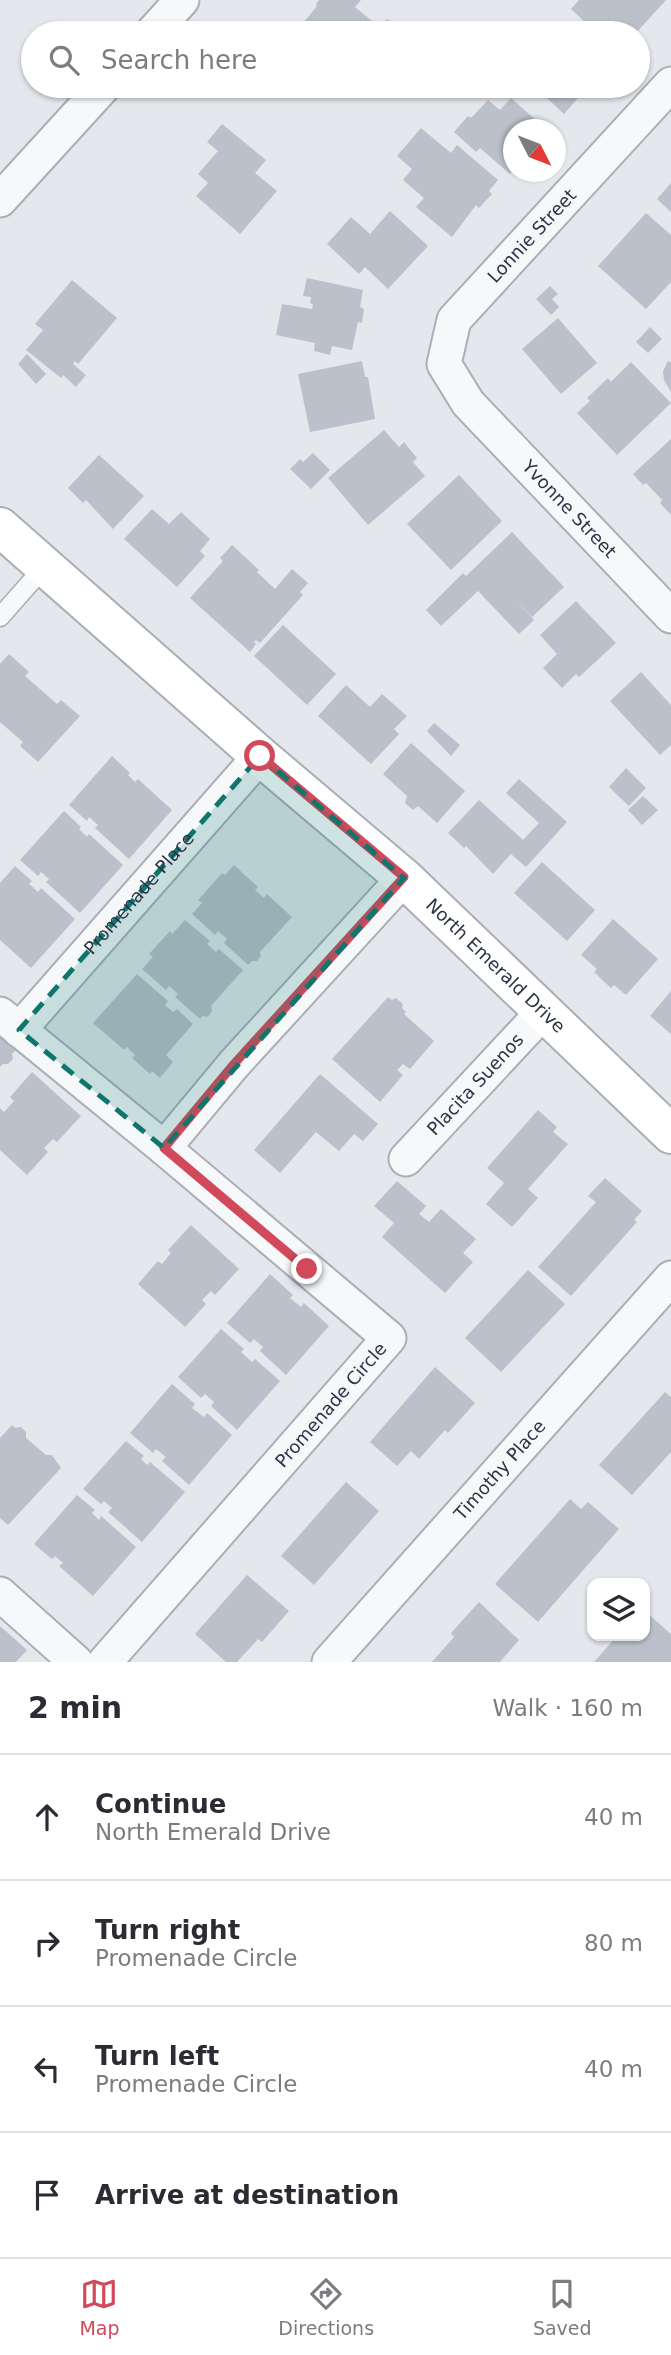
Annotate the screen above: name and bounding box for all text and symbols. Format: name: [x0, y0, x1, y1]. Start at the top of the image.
search box: [21, 21, 650, 98]
icon: search: [45, 41, 83, 79]
text: Search here: [101, 45, 257, 75]
north arrow: [503, 119, 566, 182]
street label: Lonnie Street: [483, 185, 580, 287]
street label: Yvonne Street: [517, 455, 621, 562]
route start: [244, 740, 275, 771]
street label: Promenade Place: [79, 828, 198, 958]
street label: North Emerald Drive: [422, 894, 570, 1037]
street label: Placita Suenos: [423, 1029, 528, 1139]
route end: [291, 1253, 322, 1284]
street label: Promenade Circle: [271, 1338, 390, 1471]
street label: Timothy Place: [449, 1415, 550, 1525]
map controls: [587, 1578, 650, 1641]
button: layers: [587, 1578, 650, 1641]
text: 2 min: [28, 1690, 122, 1725]
text: Walk · 160 m: [492, 1695, 643, 1721]
text: Continue: [95, 1789, 226, 1819]
icon: ahead: [28, 1798, 66, 1836]
text: 40 m: [584, 1804, 643, 1830]
text: North Emerald Drive: [95, 1819, 331, 1845]
text: Turn right: [95, 1915, 240, 1945]
icon: right: [28, 1924, 66, 1962]
text: 80 m: [584, 1930, 643, 1956]
text: Promenade Circle: [95, 1945, 297, 1971]
text: Turn left: [95, 2041, 219, 2071]
icon: left: [28, 2050, 66, 2088]
text: 40 m: [584, 2056, 643, 2082]
text: Promenade Circle: [95, 2071, 297, 2097]
icon: arrive: [28, 2176, 66, 2214]
text: Arrive at destination: [95, 2180, 399, 2210]
tab: Map: [79, 2275, 120, 2339]
tab: Directions: [278, 2275, 374, 2339]
tab: Saved: [533, 2275, 592, 2339]

